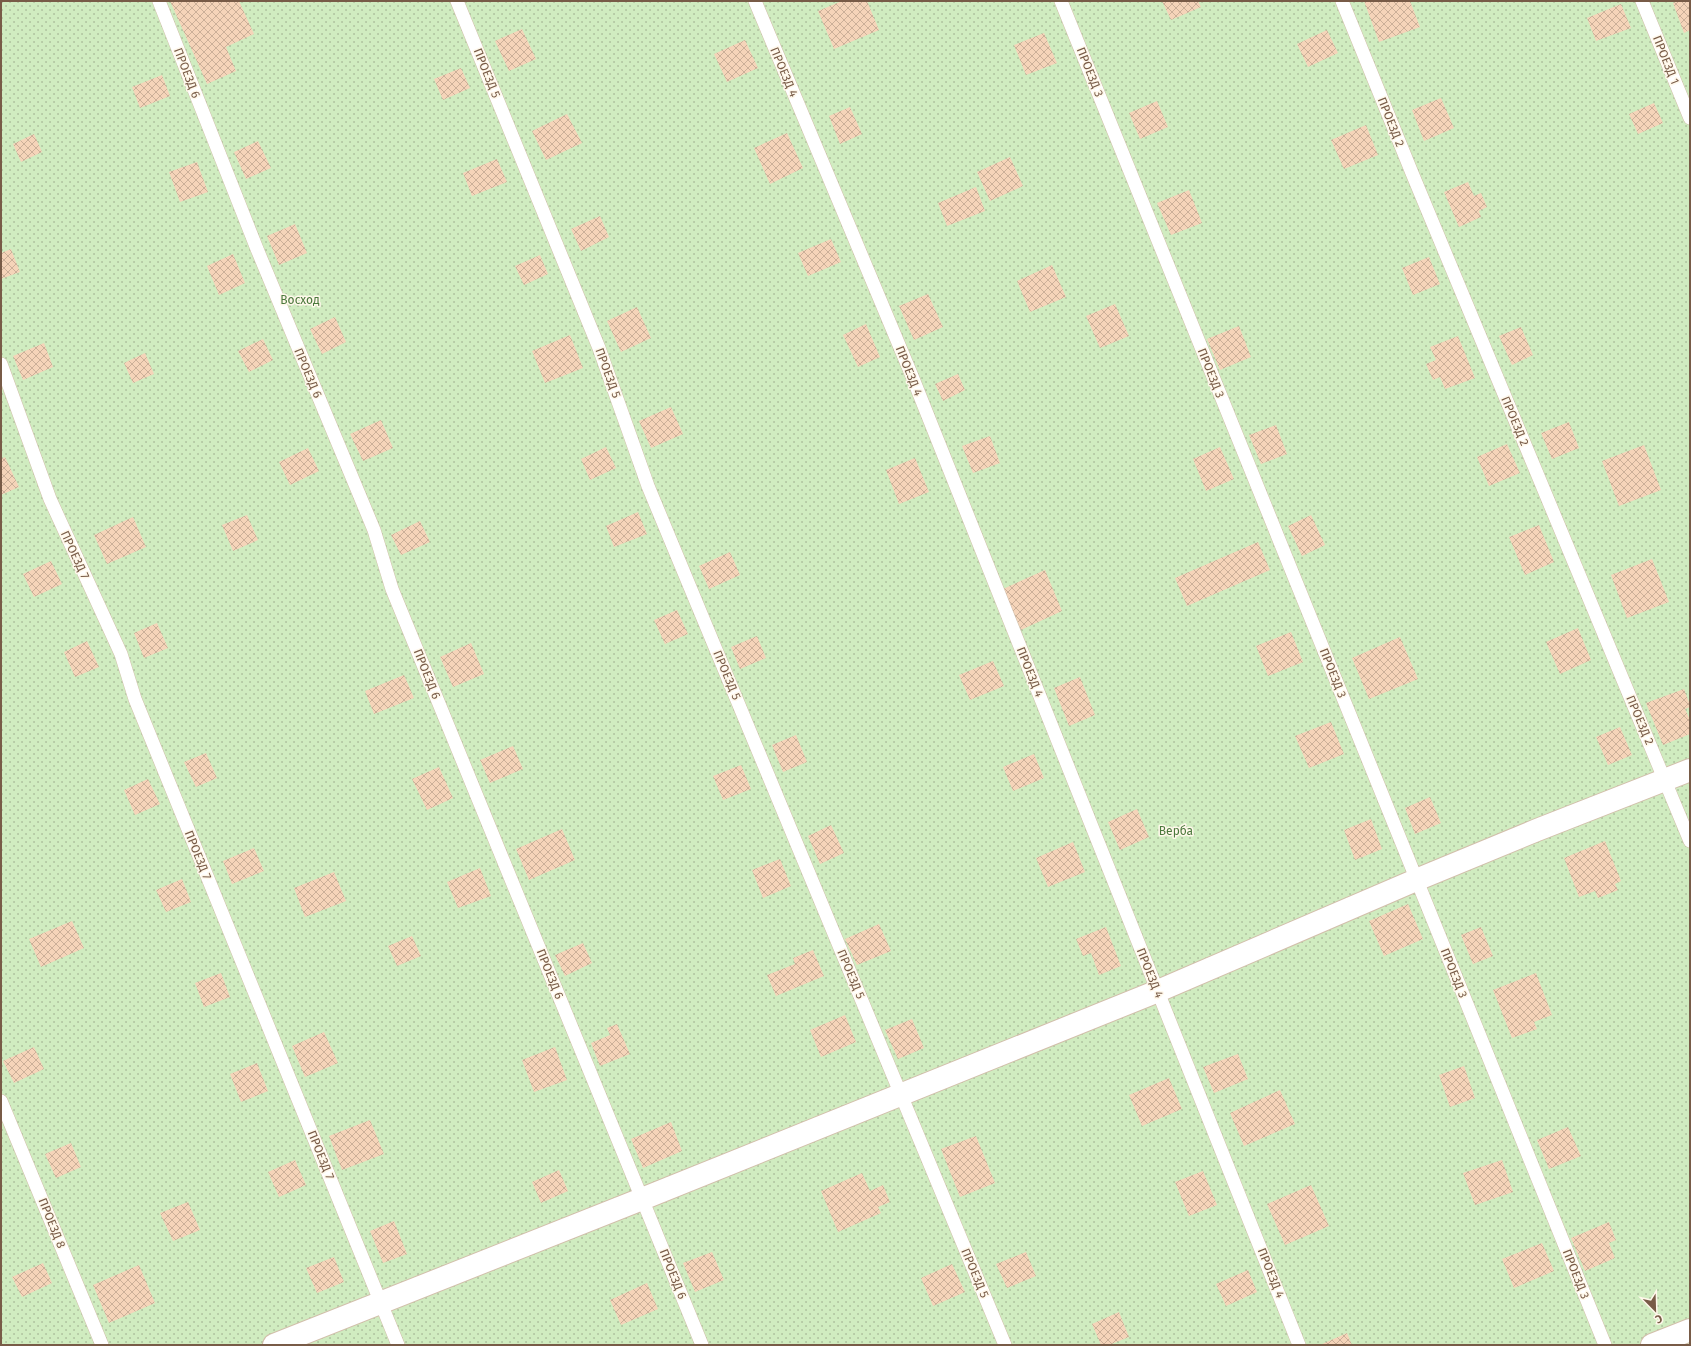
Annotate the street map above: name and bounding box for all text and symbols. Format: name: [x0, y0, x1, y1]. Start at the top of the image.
street label: ПРОЕЗД 1: [1650, 33, 1682, 87]
street label: ПРОЕЗД 4: [767, 45, 801, 100]
street label: ПРОЕЗД 3: [1074, 45, 1106, 99]
street label: ПРОЕЗД 6: [171, 46, 203, 100]
street label: ПРОЕЗД 5: [471, 46, 503, 100]
street label: ПРОЕЗД 2: [1375, 95, 1407, 149]
park label: Восход: [280, 293, 320, 307]
street label: ПРОЕЗД 4: [893, 344, 926, 399]
street label: ПРОЕЗД 6: [291, 346, 325, 400]
street label: ПРОЕЗД 5: [592, 346, 624, 400]
street label: ПРОЕЗД 3: [1195, 346, 1227, 400]
street label: ПРОЕЗД 2: [1498, 394, 1532, 448]
street label: ПРОЕЗД 7: [58, 529, 92, 581]
street label: ПРОЕЗД 4: [1014, 645, 1047, 700]
street label: ПРОЕЗД 3: [1317, 646, 1349, 700]
street label: ПРОЕЗД 6: [411, 647, 443, 701]
street label: ПРОЕЗД 5: [710, 648, 744, 702]
street label: ПРОЕЗД 2: [1623, 693, 1657, 747]
park label: Верба: [1159, 824, 1193, 838]
street label: ПРОЕЗД 7: [182, 828, 214, 882]
street label: ПРОЕЗД 4: [1134, 946, 1167, 1001]
street label: ПРОЕЗД 3: [1438, 946, 1470, 1000]
street label: ПРОЕЗД 6: [534, 947, 566, 1001]
street label: ПРОЕЗД 5: [834, 947, 868, 1001]
street label: ПРОЕЗД 7: [305, 1128, 337, 1182]
street label: ПРОЕЗД 8: [36, 1196, 69, 1251]
street label: ПРОЕЗД 5: [958, 1246, 992, 1300]
street label: ПРОЕЗД 4: [1255, 1246, 1288, 1301]
street label: ПРОЕЗД 6: [657, 1247, 689, 1301]
street label: ПРОЕЗД 3: [1560, 1247, 1592, 1301]
north arrow: [1635, 1290, 1675, 1330]
text: С: [1653, 1312, 1664, 1326]

